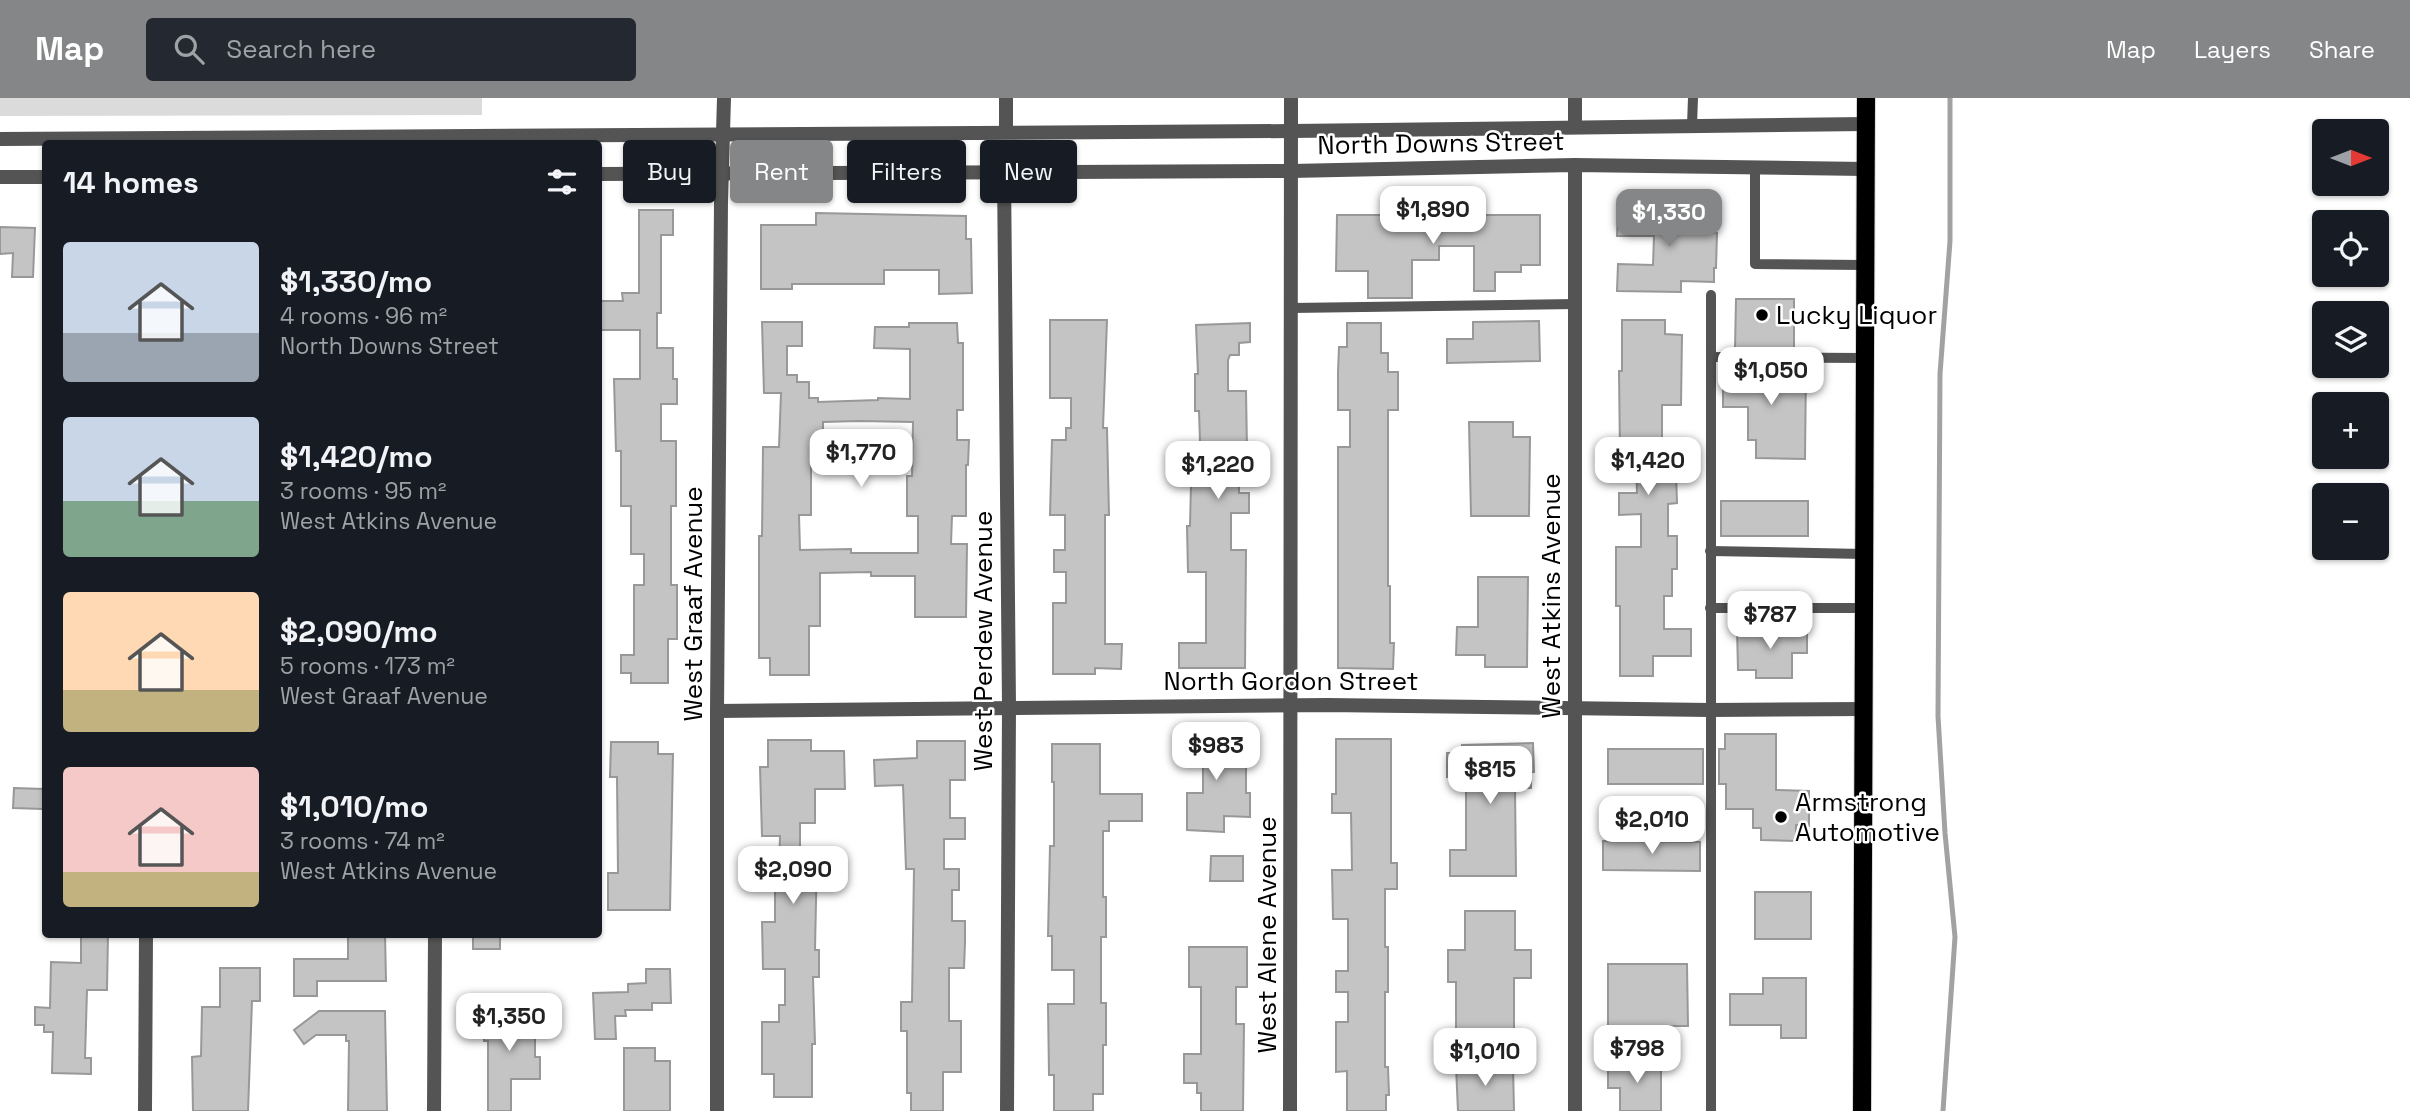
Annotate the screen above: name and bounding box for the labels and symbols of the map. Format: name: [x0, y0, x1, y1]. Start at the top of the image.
north arrow: [2312, 119, 2389, 196]
street label: North Downs Street: [1317, 124, 1565, 162]
pin: $1,890: [1376, 186, 1490, 246]
pin: $1,330: [1612, 190, 1726, 249]
place label: Lucky Liquor: [1776, 298, 1937, 332]
marker: Lucky Liquor: [1754, 307, 1770, 323]
pin: $1,050: [1714, 348, 1828, 407]
pin: $1,770: [804, 430, 918, 489]
pin: $1,420: [1591, 438, 1705, 497]
pin: $1,220: [1161, 442, 1275, 501]
street label: West Atkins Avenue: [1534, 473, 1568, 719]
street label: West Graaf Avenue: [676, 486, 710, 722]
street label: West Perdew Avenue: [966, 511, 1000, 771]
pin: $787: [1729, 592, 1811, 651]
street label: North Gordon Street: [1163, 664, 1419, 698]
pin: $983: [1175, 722, 1257, 782]
pin: $815: [1449, 746, 1531, 806]
place label: Armstrong Automotive: [1795, 785, 1940, 849]
pin: $2,010: [1595, 796, 1709, 856]
marker: Armstrong Automotive: [1773, 809, 1789, 825]
street label: West Alene Avenue: [1250, 816, 1284, 1054]
pin: $2,090: [736, 846, 850, 906]
pin: $1,350: [452, 993, 566, 1053]
pin: $798: [1596, 1026, 1678, 1085]
pin: $1,010: [1428, 1028, 1542, 1088]

